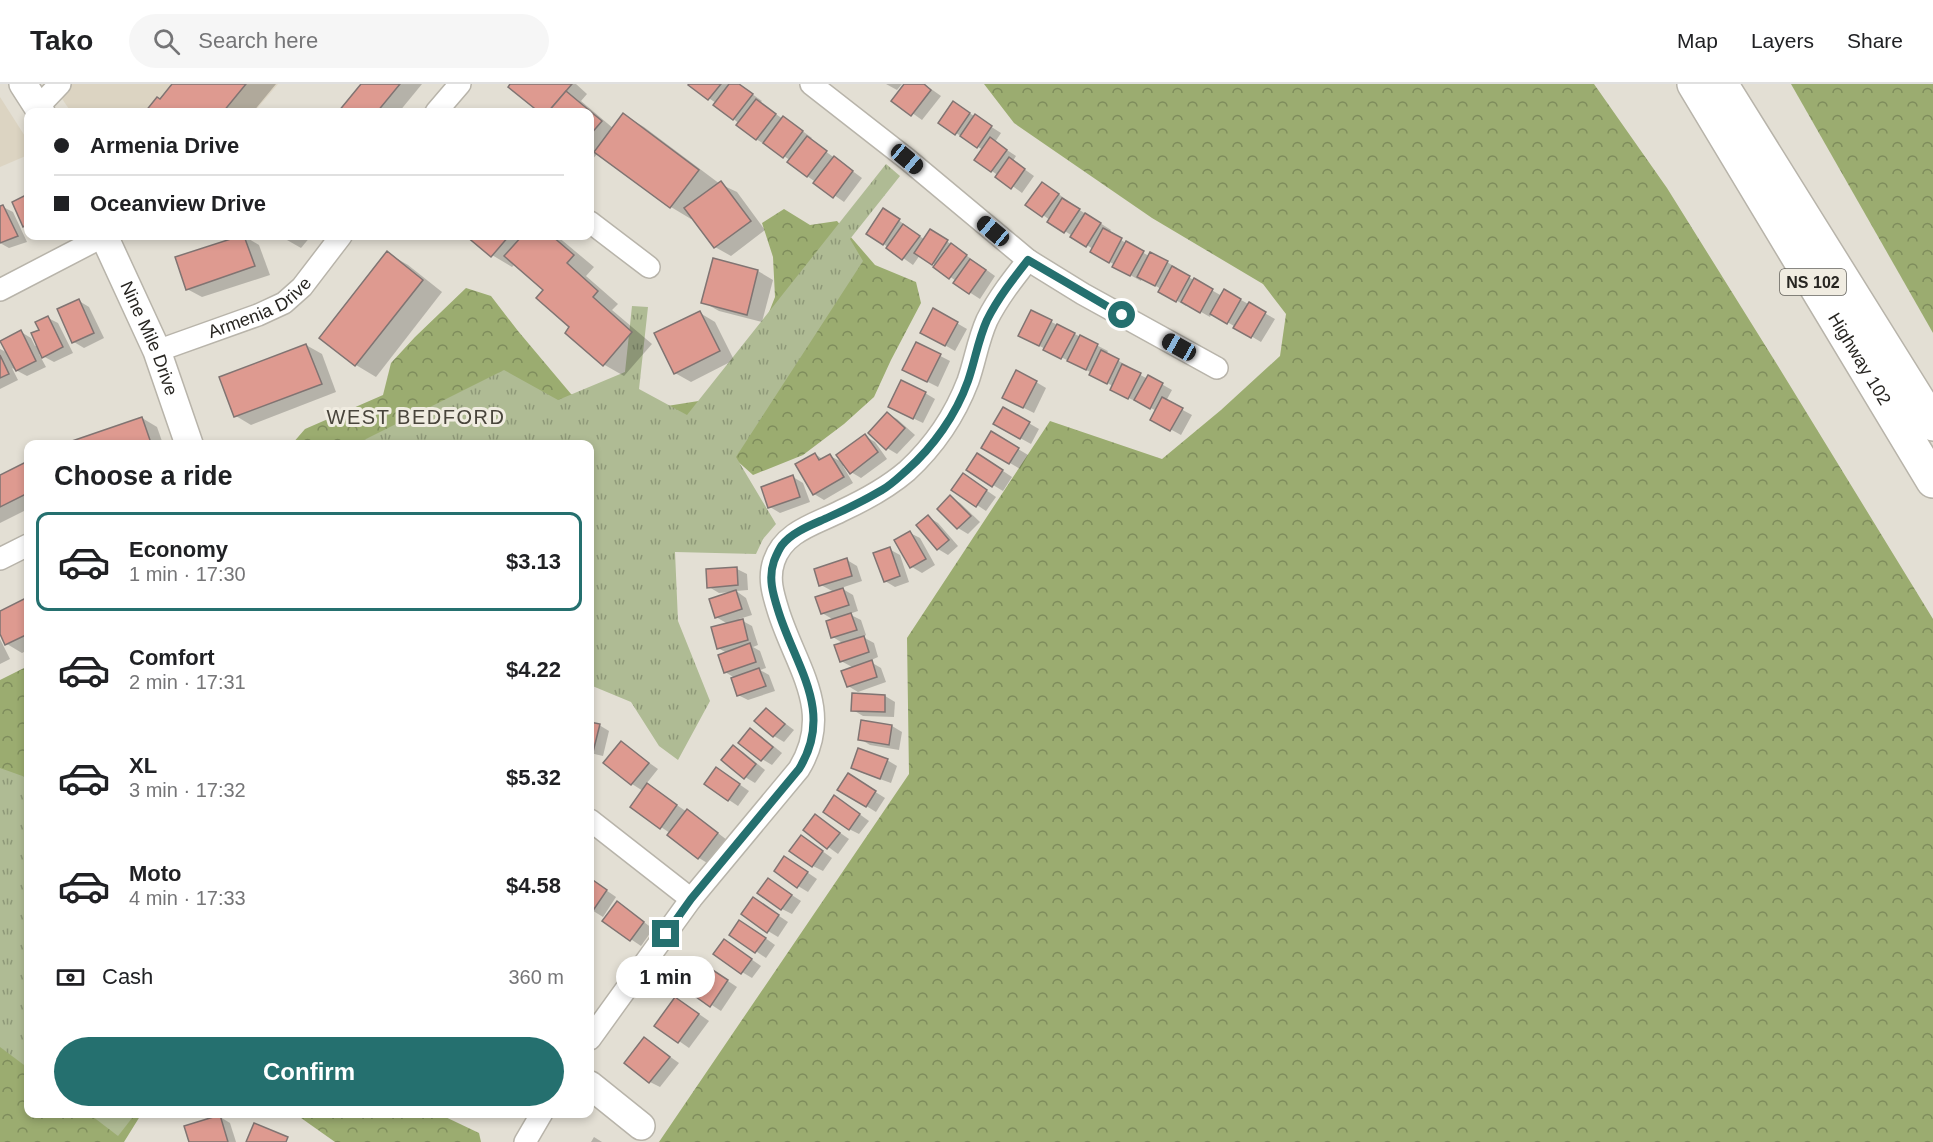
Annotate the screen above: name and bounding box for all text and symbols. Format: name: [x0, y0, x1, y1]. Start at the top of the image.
search box: [129, 14, 549, 68]
text: Tako: [30, 25, 93, 56]
icon: search: [150, 25, 183, 58]
text: Search here: [198, 28, 318, 53]
text: Map: [1677, 29, 1718, 52]
text: Layers: [1751, 29, 1814, 52]
text: Share: [1847, 29, 1903, 52]
text: Armenia Drive: [90, 133, 239, 158]
car: [887, 141, 927, 177]
text: Oceanview Drive: [90, 191, 266, 216]
car: [973, 213, 1013, 249]
road number: NS 102: [1780, 269, 1846, 295]
street label: Armenia Drive: [205, 274, 315, 342]
street label: Nine Mile Drive: [116, 278, 182, 398]
route start: [1108, 301, 1135, 328]
street label: Highway 102: [1824, 309, 1895, 409]
car: [1159, 330, 1199, 364]
district label: WEST BEDFORD: [327, 406, 505, 428]
text: Choose a ride: [54, 461, 233, 491]
icon: car: [57, 535, 111, 589]
text: Economy: [129, 537, 228, 562]
text: $3.13: [506, 549, 561, 574]
text: 1 min · 17:30: [129, 563, 246, 585]
icon: car: [57, 643, 111, 697]
text: Comfort: [129, 645, 215, 670]
text: $4.22: [506, 657, 561, 682]
text: 2 min · 17:31: [129, 671, 246, 693]
icon: car: [57, 751, 111, 805]
text: XL: [129, 753, 157, 778]
text: $5.32: [506, 765, 561, 790]
text: 3 min · 17:32: [129, 779, 246, 801]
icon: car: [57, 859, 111, 913]
text: Moto: [129, 861, 182, 886]
text: $4.58: [506, 873, 561, 898]
text: 4 min · 17:33: [129, 887, 246, 909]
route end: [652, 920, 679, 947]
callout: 1 min: [616, 955, 716, 997]
icon: cash: [54, 961, 87, 994]
text: Cash: [102, 964, 153, 989]
text: 360 m: [508, 966, 564, 988]
text: 1 min: [639, 966, 692, 988]
button: Confirm: [54, 1037, 564, 1106]

